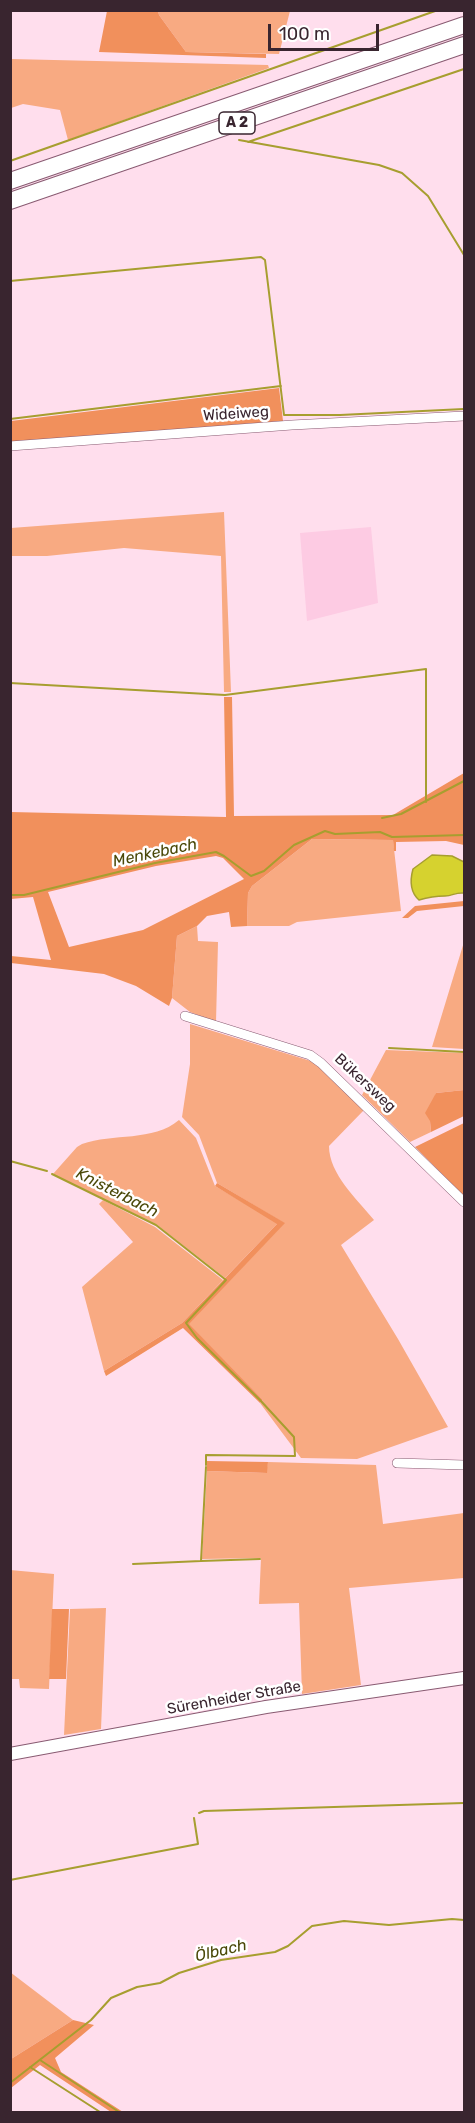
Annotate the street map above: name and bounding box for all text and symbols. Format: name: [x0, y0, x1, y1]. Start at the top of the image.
scale bar: [271, 12, 382, 50]
text: 100 m: [279, 23, 330, 45]
road number: A 2: [219, 112, 255, 134]
street label: Wideiweg: [203, 403, 269, 425]
water label: Menkebach: [111, 835, 199, 871]
street label: Bükersweg: [331, 1050, 399, 1116]
water label: Knisterbach: [73, 1164, 161, 1222]
street label: Sürenheider Straße: [166, 1677, 302, 1719]
water label: Ölbach: [193, 1936, 249, 1966]

